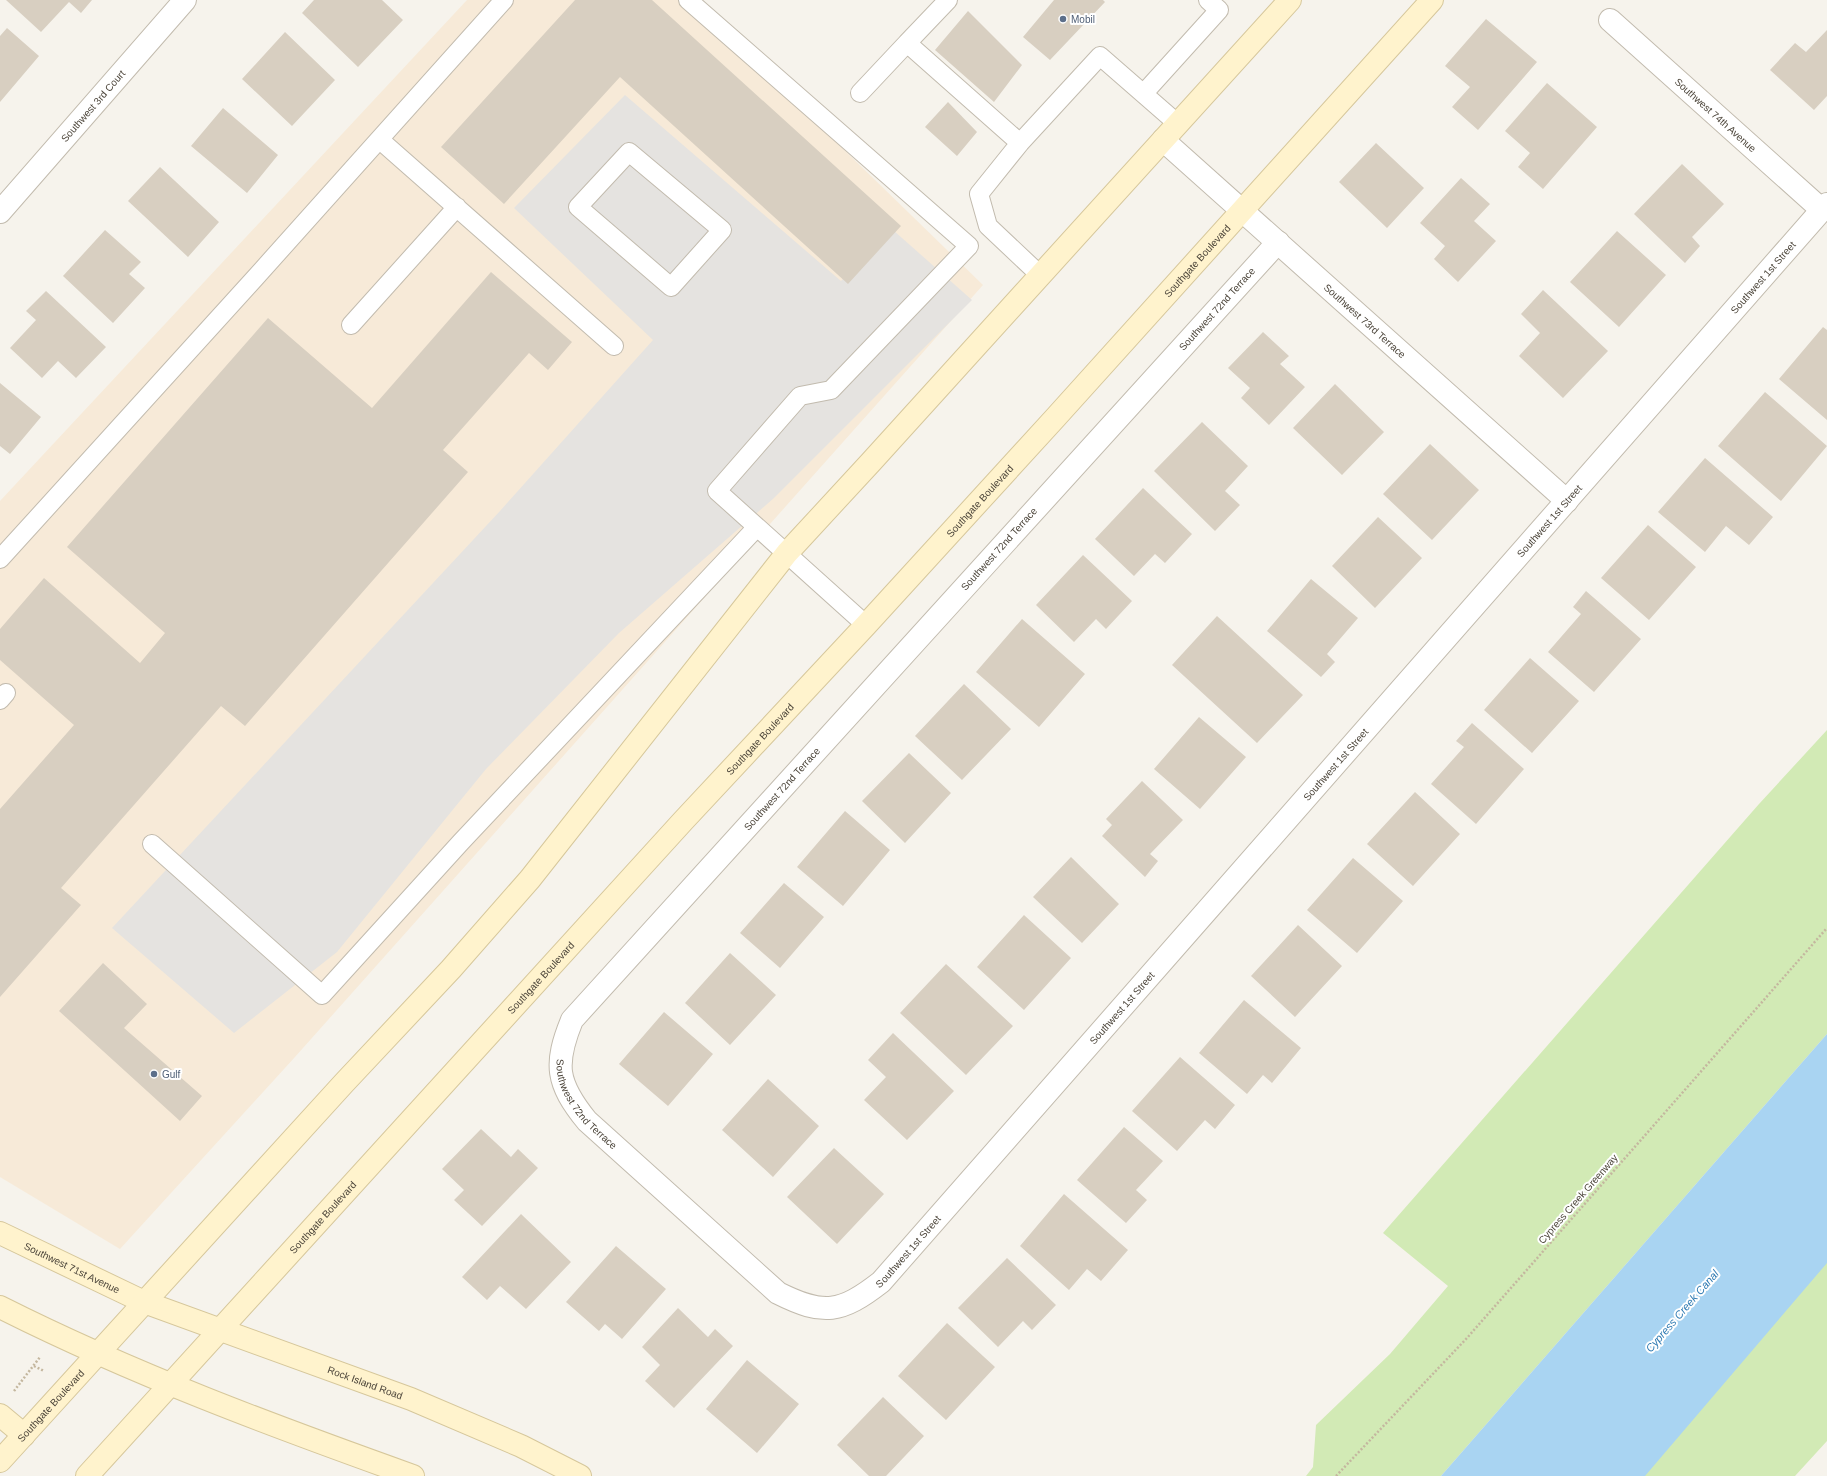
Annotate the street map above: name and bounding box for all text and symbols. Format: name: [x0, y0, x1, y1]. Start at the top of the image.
marker: Mobil: [1058, 14, 1068, 24]
place label: Mobil: [1071, 14, 1095, 25]
street label: Southwest 3rd Court: [59, 68, 127, 144]
street label: Southwest 74th Avenue: [1673, 76, 1759, 154]
street label: Southgate Boulevard: [1162, 222, 1232, 299]
street label: Southwest 1st Street: [1728, 239, 1797, 316]
street label: Southwest 72nd Terrace: [1177, 265, 1257, 353]
street label: Southwest 73rd Terrace: [1322, 281, 1408, 360]
street label: Southgate Boulevard: [944, 463, 1015, 539]
street label: Southwest 1st Street: [1514, 482, 1584, 559]
street label: Southwest 72nd Terrace: [959, 505, 1039, 593]
street label: Southgate Boulevard: [724, 701, 796, 777]
street label: Southwest 1st Street: [1301, 726, 1370, 803]
street label: Southwest 72nd Terrace: [742, 745, 822, 833]
street label: Southgate Boulevard: [505, 939, 576, 1016]
street label: Southwest 1st Street: [1087, 969, 1156, 1046]
street label: Southwest 72nd Terrace: [555, 1059, 620, 1151]
marker: Gulf: [149, 1069, 159, 1079]
place label: Gulf: [162, 1069, 181, 1080]
street label: Cypress Creek Greenway: [1536, 1152, 1620, 1246]
street label: Southgate Boulevard: [287, 1179, 358, 1255]
street label: Southwest 1st Street: [873, 1213, 943, 1290]
street label: Southwest 71st Avenue: [23, 1240, 122, 1295]
water label: Cypress Creek Canal: [1643, 1267, 1721, 1354]
street label: Rock Island Road: [326, 1364, 404, 1401]
street label: Southgate Boulevard: [15, 1367, 86, 1444]

